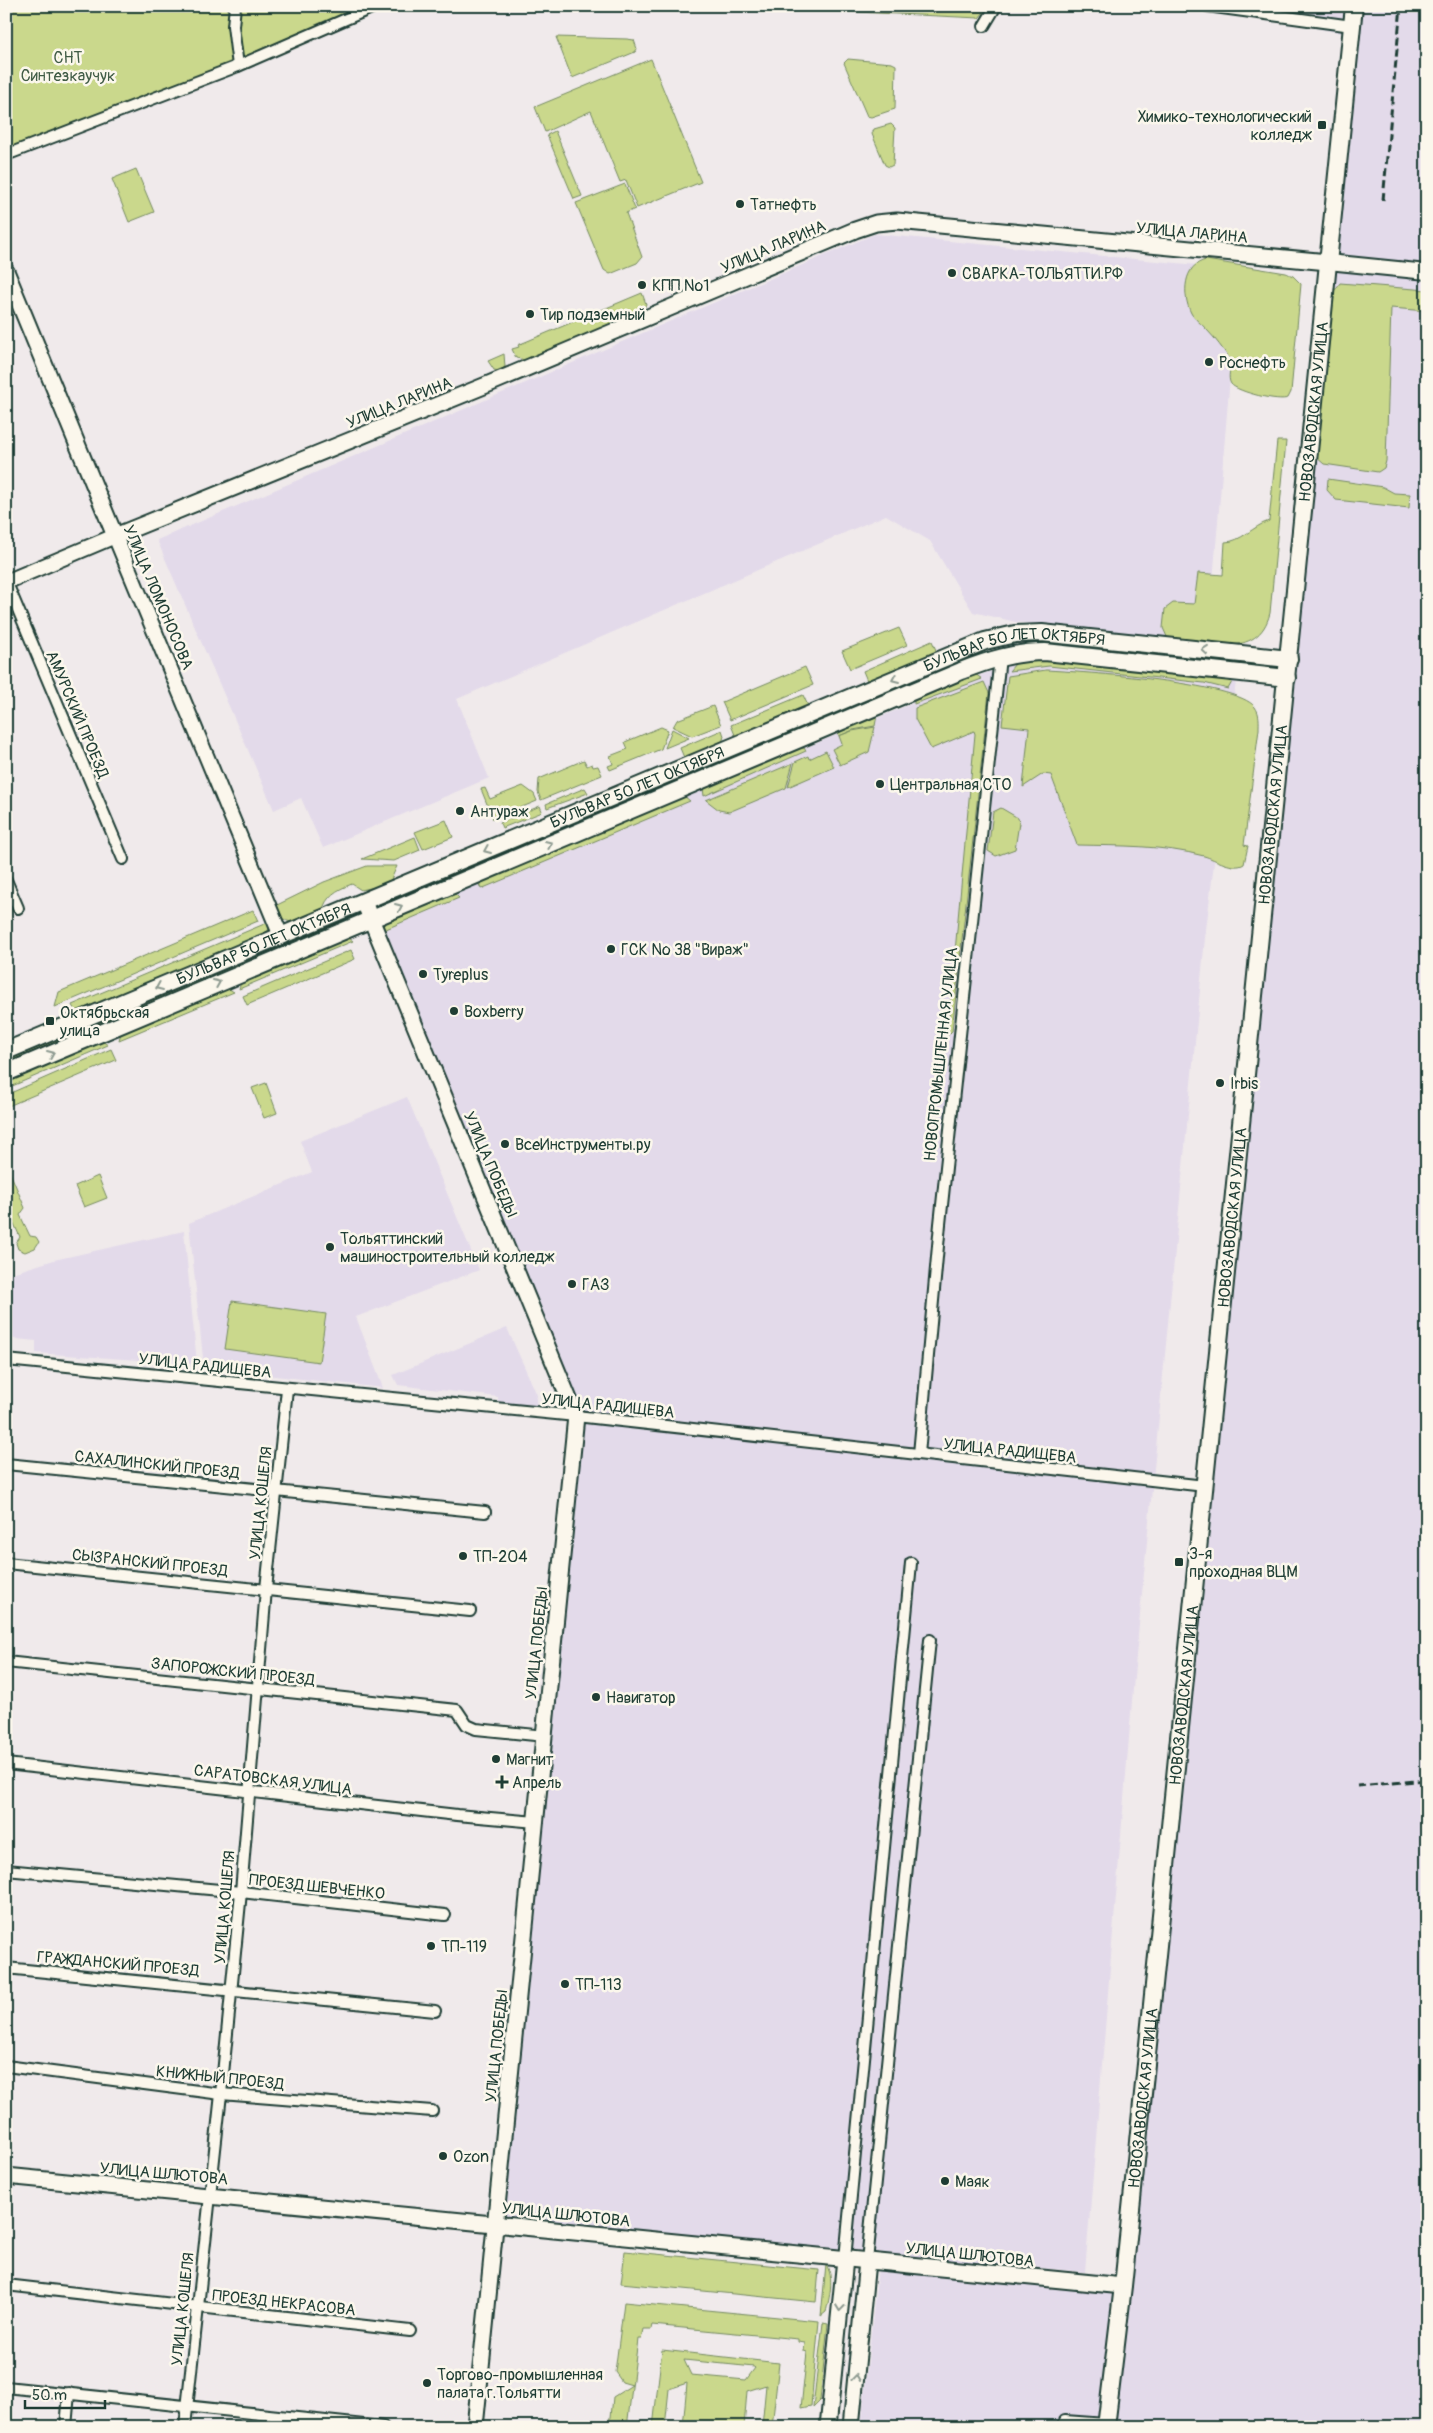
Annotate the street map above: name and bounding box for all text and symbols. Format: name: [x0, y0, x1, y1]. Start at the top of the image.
park label: СНТ Синтезкаучук: [21, 48, 115, 86]
place label: Химико-технологический колледж: [1138, 107, 1313, 145]
marker: Химико-технологический колледж: [1316, 119, 1328, 131]
place label: Татнефть: [750, 195, 817, 215]
marker: Татнефть: [734, 198, 746, 210]
street label: УЛИЦА ЛАРИНА: [718, 216, 829, 278]
street label: УЛИЦА ЛАРИНА: [1135, 218, 1249, 248]
place label: СВАРКА-ТОЛЬЯТТИ.РФ: [962, 264, 1123, 284]
marker: СВАРКА-ТОЛЬЯТТИ.РФ: [946, 267, 958, 279]
place label: КПП №1: [652, 276, 710, 296]
marker: КПП №1: [636, 279, 648, 291]
place label: Тир подземный: [540, 305, 645, 325]
marker: Тир подземный: [524, 308, 536, 320]
street label: НОВОЗАВОДСКАЯ УЛИЦА: [1295, 321, 1333, 503]
place label: Роснефть: [1219, 353, 1286, 373]
marker: Роснефть: [1203, 356, 1215, 368]
street label: УЛИЦА ЛАРИНА: [344, 373, 455, 433]
street label: УЛИЦА ЛОМОНОСОВА: [119, 522, 198, 673]
street label: БУЛЬВАР 50 ЛЕТ ОКТЯБРЯ: [921, 624, 1106, 677]
one-way arrow: [1201, 645, 1209, 656]
street label: АМУРСКИЙ ПРОЕЗД: [41, 648, 113, 781]
one-way arrow: [891, 672, 900, 683]
street label: НОВОЗАВОДСКАЯ УЛИЦА: [1254, 724, 1292, 906]
street label: БУЛЬВАР 50 ЛЕТ ОКТЯБРЯ: [547, 742, 727, 833]
place label: Центральная СТО: [890, 775, 1011, 795]
marker: Центральная СТО: [874, 778, 886, 790]
place label: Антураж: [470, 802, 529, 822]
marker: Антураж: [454, 805, 466, 817]
one-way arrow: [544, 840, 553, 850]
one-way arrow: [483, 844, 492, 855]
street label: БУЛЬВАР 50 ЛЕТ ОКТЯБРЯ: [174, 899, 354, 990]
one-way arrow: [394, 903, 403, 914]
place label: ГСК № 38 "Вираж": [621, 940, 749, 960]
marker: ГСК № 38 "Вираж": [605, 943, 617, 955]
street label: НОВОПРОМЫШЛЕННАЯ УЛИЦА: [920, 946, 962, 1162]
place label: Tyreplus: [433, 965, 488, 985]
marker: Tyreplus: [417, 968, 429, 980]
one-way arrow: [212, 979, 221, 989]
one-way arrow: [155, 980, 164, 991]
place label: Boxberry: [464, 1002, 524, 1022]
place label: Октябрьская улица: [59, 1003, 149, 1041]
marker: Boxberry: [448, 1005, 460, 1017]
marker: Октябрьская улица: [44, 1015, 56, 1027]
one-way arrow: [46, 1049, 55, 1060]
place label: Irbis: [1230, 1074, 1258, 1094]
marker: Irbis: [1214, 1077, 1226, 1089]
street label: УЛИЦА ПОБЕДЫ: [459, 1109, 522, 1221]
street label: НОВОЗАВОДСКАЯ УЛИЦА: [1213, 1126, 1252, 1309]
place label: ВсеИнструменты.ру: [515, 1135, 651, 1155]
marker: ВсеИнструменты.ру: [499, 1138, 511, 1150]
place label: Тольяттинский машиностроительный колледж: [340, 1229, 555, 1267]
marker: Тольяттинский машиностроительный колледж: [324, 1241, 336, 1253]
place label: ГАЗ: [582, 1275, 610, 1295]
marker: ГАЗ: [566, 1278, 578, 1290]
street label: УЛИЦА РАДИЩЕВА: [137, 1349, 272, 1383]
street label: УЛИЦА РАДИЩЕВА: [540, 1389, 675, 1423]
street label: УЛИЦА РАДИЩЕВА: [942, 1434, 1077, 1468]
street label: САХАЛИНСКИЙ ПРОЕЗД: [74, 1446, 241, 1484]
street label: УЛИЦА КОШЕЛЯ: [245, 1446, 277, 1561]
place label: 3-я проходная ВЦМ: [1189, 1544, 1298, 1582]
street label: СЫЗРАНСКИЙ ПРОЕЗД: [71, 1545, 229, 1581]
place label: ТП-204: [473, 1547, 527, 1567]
marker: ТП-204: [457, 1550, 469, 1562]
marker: 3-я проходная ВЦМ: [1173, 1556, 1185, 1568]
street label: УЛИЦА ПОБЕДЫ: [521, 1585, 553, 1700]
street label: НОВОЗАВОДСКАЯ УЛИЦА: [1165, 1604, 1203, 1786]
street label: ЗАПОРОЖСКИЙ ПРОЕЗД: [150, 1653, 316, 1691]
place label: Навигатор: [606, 1688, 676, 1708]
marker: Навигатор: [590, 1691, 602, 1703]
place label: Магнит: [506, 1750, 554, 1770]
marker: Магнит: [490, 1753, 502, 1765]
street label: САРАТОВСКАЯ УЛИЦА: [193, 1760, 353, 1800]
place label: Апрель: [512, 1773, 562, 1793]
marker: Апрель: [496, 1776, 508, 1788]
street label: УЛИЦА КОШЕЛЯ: [210, 1850, 240, 1965]
street label: ПРОЕЗД ШЕВЧЕНКО: [248, 1870, 386, 1904]
place label: ТП-119: [441, 1937, 487, 1957]
marker: ТП-119: [425, 1940, 437, 1952]
street label: ГРАЖДАНСКИЙ ПРОЕЗД: [36, 1947, 200, 1981]
place label: ТП-113: [575, 1975, 622, 1995]
marker: ТП-113: [559, 1978, 571, 1990]
street label: УЛИЦА ПОБЕДЫ: [481, 1988, 513, 2103]
street label: НОВОЗАВОДСКАЯ УЛИЦА: [1124, 2007, 1163, 2189]
street label: КНИЖНЫЙ ПРОЕЗД: [155, 2061, 285, 2095]
place label: Ozon: [453, 2147, 489, 2167]
marker: Ozon: [437, 2150, 449, 2162]
street label: УЛИЦА ШЛЮТОВА: [99, 2158, 229, 2190]
place label: Маяк: [955, 2172, 990, 2192]
marker: Маяк: [939, 2175, 951, 2187]
street label: УЛИЦА ШЛЮТОВА: [501, 2198, 631, 2232]
street label: УЛИЦА ШЛЮТОВА: [905, 2238, 1035, 2272]
street label: УЛИЦА КОШЕЛЯ: [167, 2252, 199, 2367]
street label: ПРОЕЗД НЕКРАСОВА: [211, 2286, 357, 2320]
one-way arrow: [835, 2304, 846, 2312]
place label: Торгово-промышленная палата г.Тольятти: [437, 2365, 603, 2403]
one-way arrow: [850, 2374, 861, 2382]
marker: Торгово-промышленная палата г.Тольятти: [421, 2377, 433, 2389]
scale bar: [25, 2378, 105, 2410]
text: 50 m: [32, 2386, 67, 2405]

